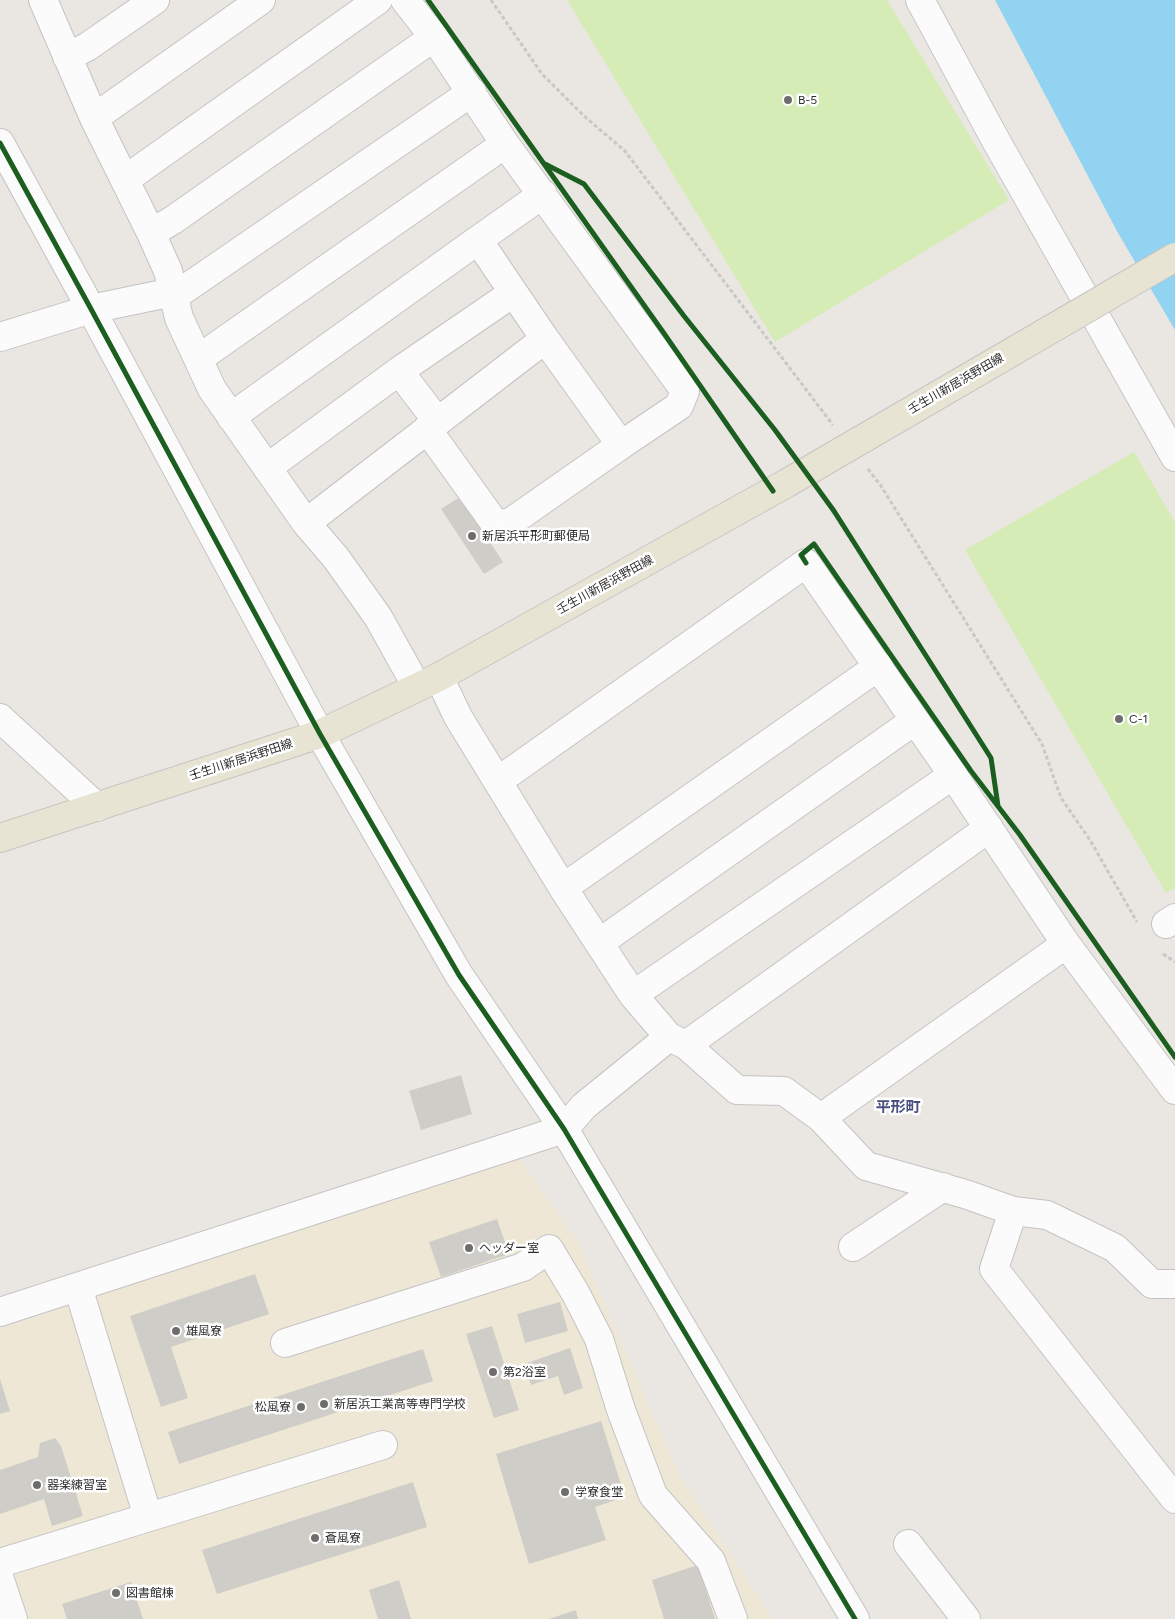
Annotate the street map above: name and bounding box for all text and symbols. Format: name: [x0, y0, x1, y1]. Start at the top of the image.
place label: B-5: [798, 93, 817, 107]
marker: B-5: [782, 94, 794, 106]
street label: 壬生川新居浜野田線: [906, 351, 1006, 417]
place label: 新居浜平形町郵便局: [482, 529, 590, 543]
marker: 新居浜平形町郵便局: [466, 530, 478, 542]
street label: 壬生川新居浜野田線: [554, 553, 656, 617]
place label: C-1: [1129, 712, 1148, 726]
marker: C-1: [1113, 713, 1125, 725]
street label: 壬生川新居浜野田線: [187, 736, 295, 784]
district label: 平形町: [876, 1099, 920, 1117]
place label: ヘッダー室: [479, 1241, 539, 1255]
marker: ヘッダー室: [463, 1242, 475, 1254]
place label: 雄風寮: [186, 1324, 222, 1338]
marker: 雄風寮: [170, 1325, 182, 1337]
place label: 第2浴室: [503, 1365, 546, 1379]
marker: 第2浴室: [487, 1366, 499, 1378]
place label: 新居浜工業高等専門学校: [334, 1397, 466, 1411]
marker: 新居浜工業高等専門学校: [318, 1398, 330, 1410]
place label: 松風寮: [255, 1400, 291, 1414]
marker: 松風寮: [295, 1401, 307, 1413]
place label: 器楽練習室: [47, 1478, 107, 1492]
marker: 器楽練習室: [31, 1479, 43, 1491]
place label: 学寮食堂: [575, 1485, 623, 1499]
marker: 学寮食堂: [559, 1486, 571, 1498]
place label: 蒼風寮: [325, 1531, 361, 1545]
marker: 蒼風寮: [309, 1532, 321, 1544]
place label: 図書館棟: [126, 1586, 174, 1600]
marker: 図書館棟: [110, 1587, 122, 1599]

